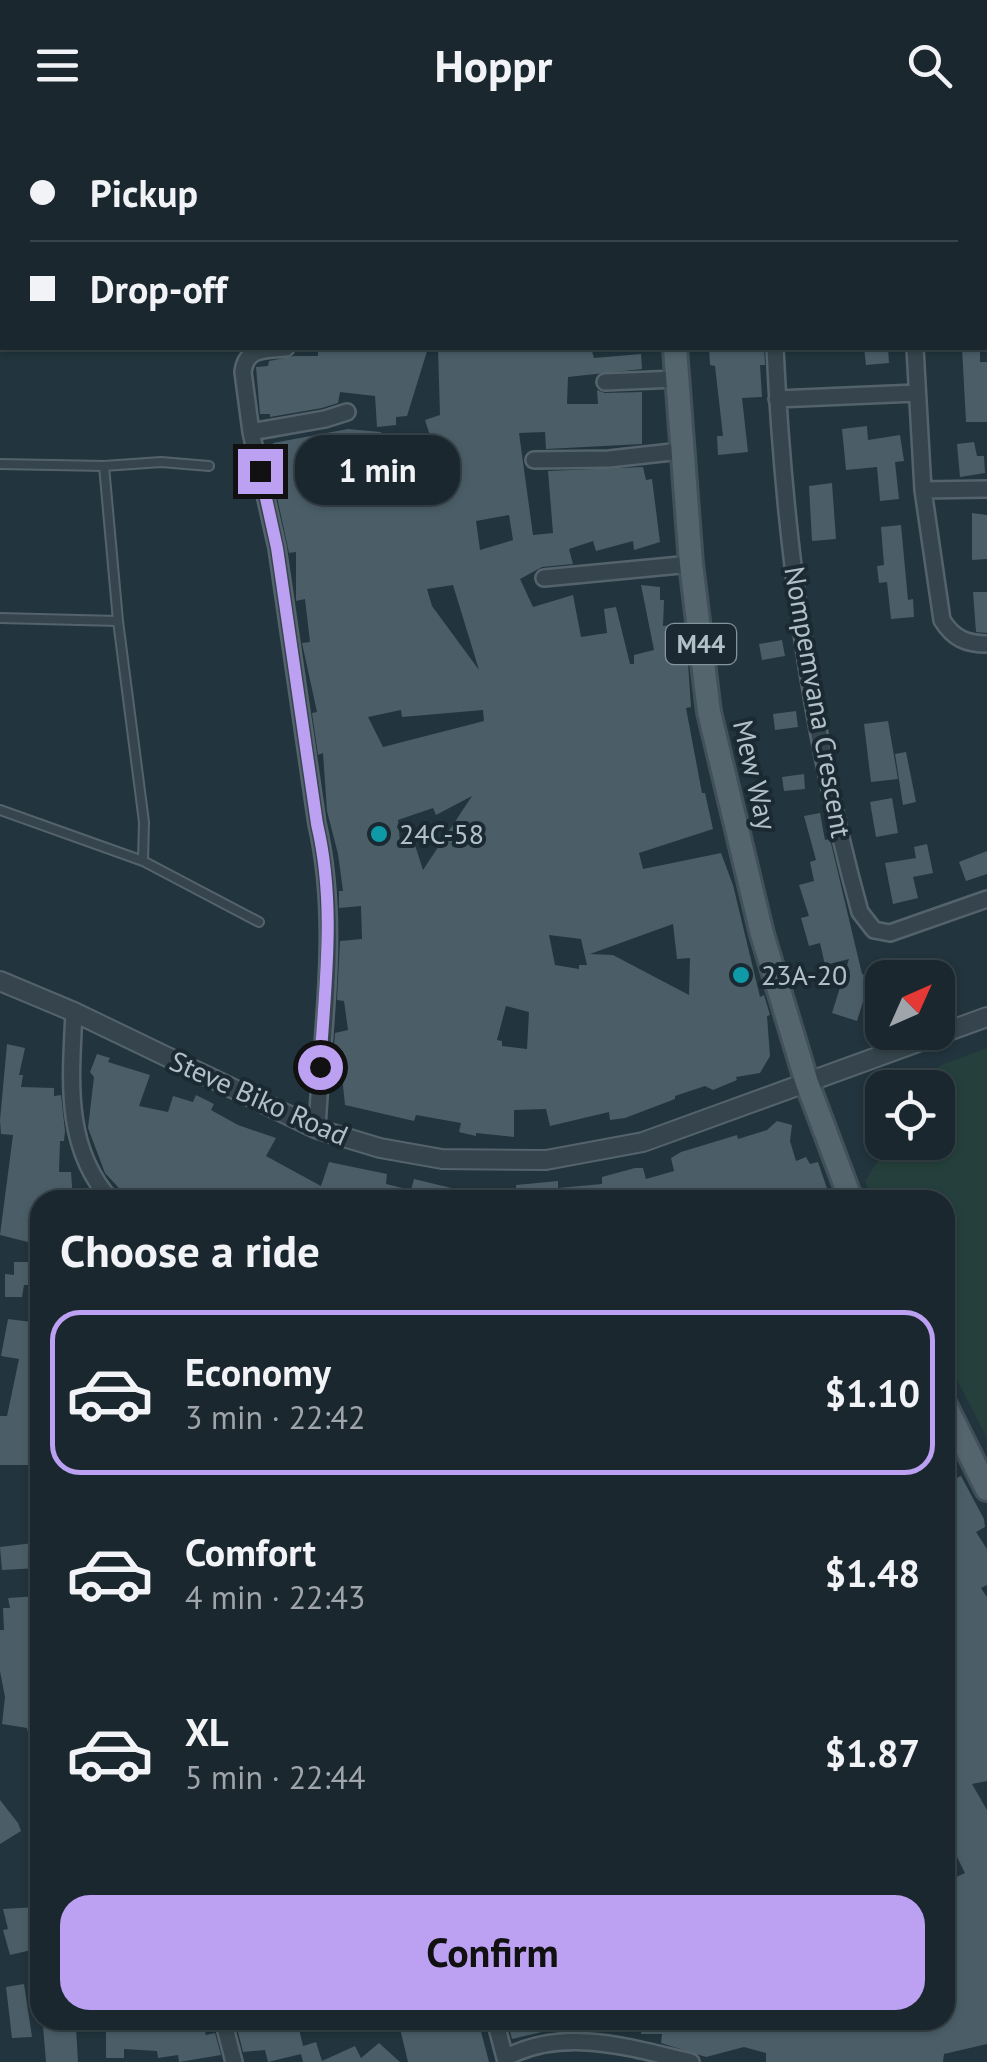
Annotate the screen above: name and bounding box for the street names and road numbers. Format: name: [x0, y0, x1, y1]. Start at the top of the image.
street label: Nompemvana Crescent: [776, 563, 861, 841]
road number: M44: [666, 624, 736, 664]
street label: Mew Way: [725, 716, 786, 834]
street label: Steve Biko Road: [164, 1042, 354, 1153]

